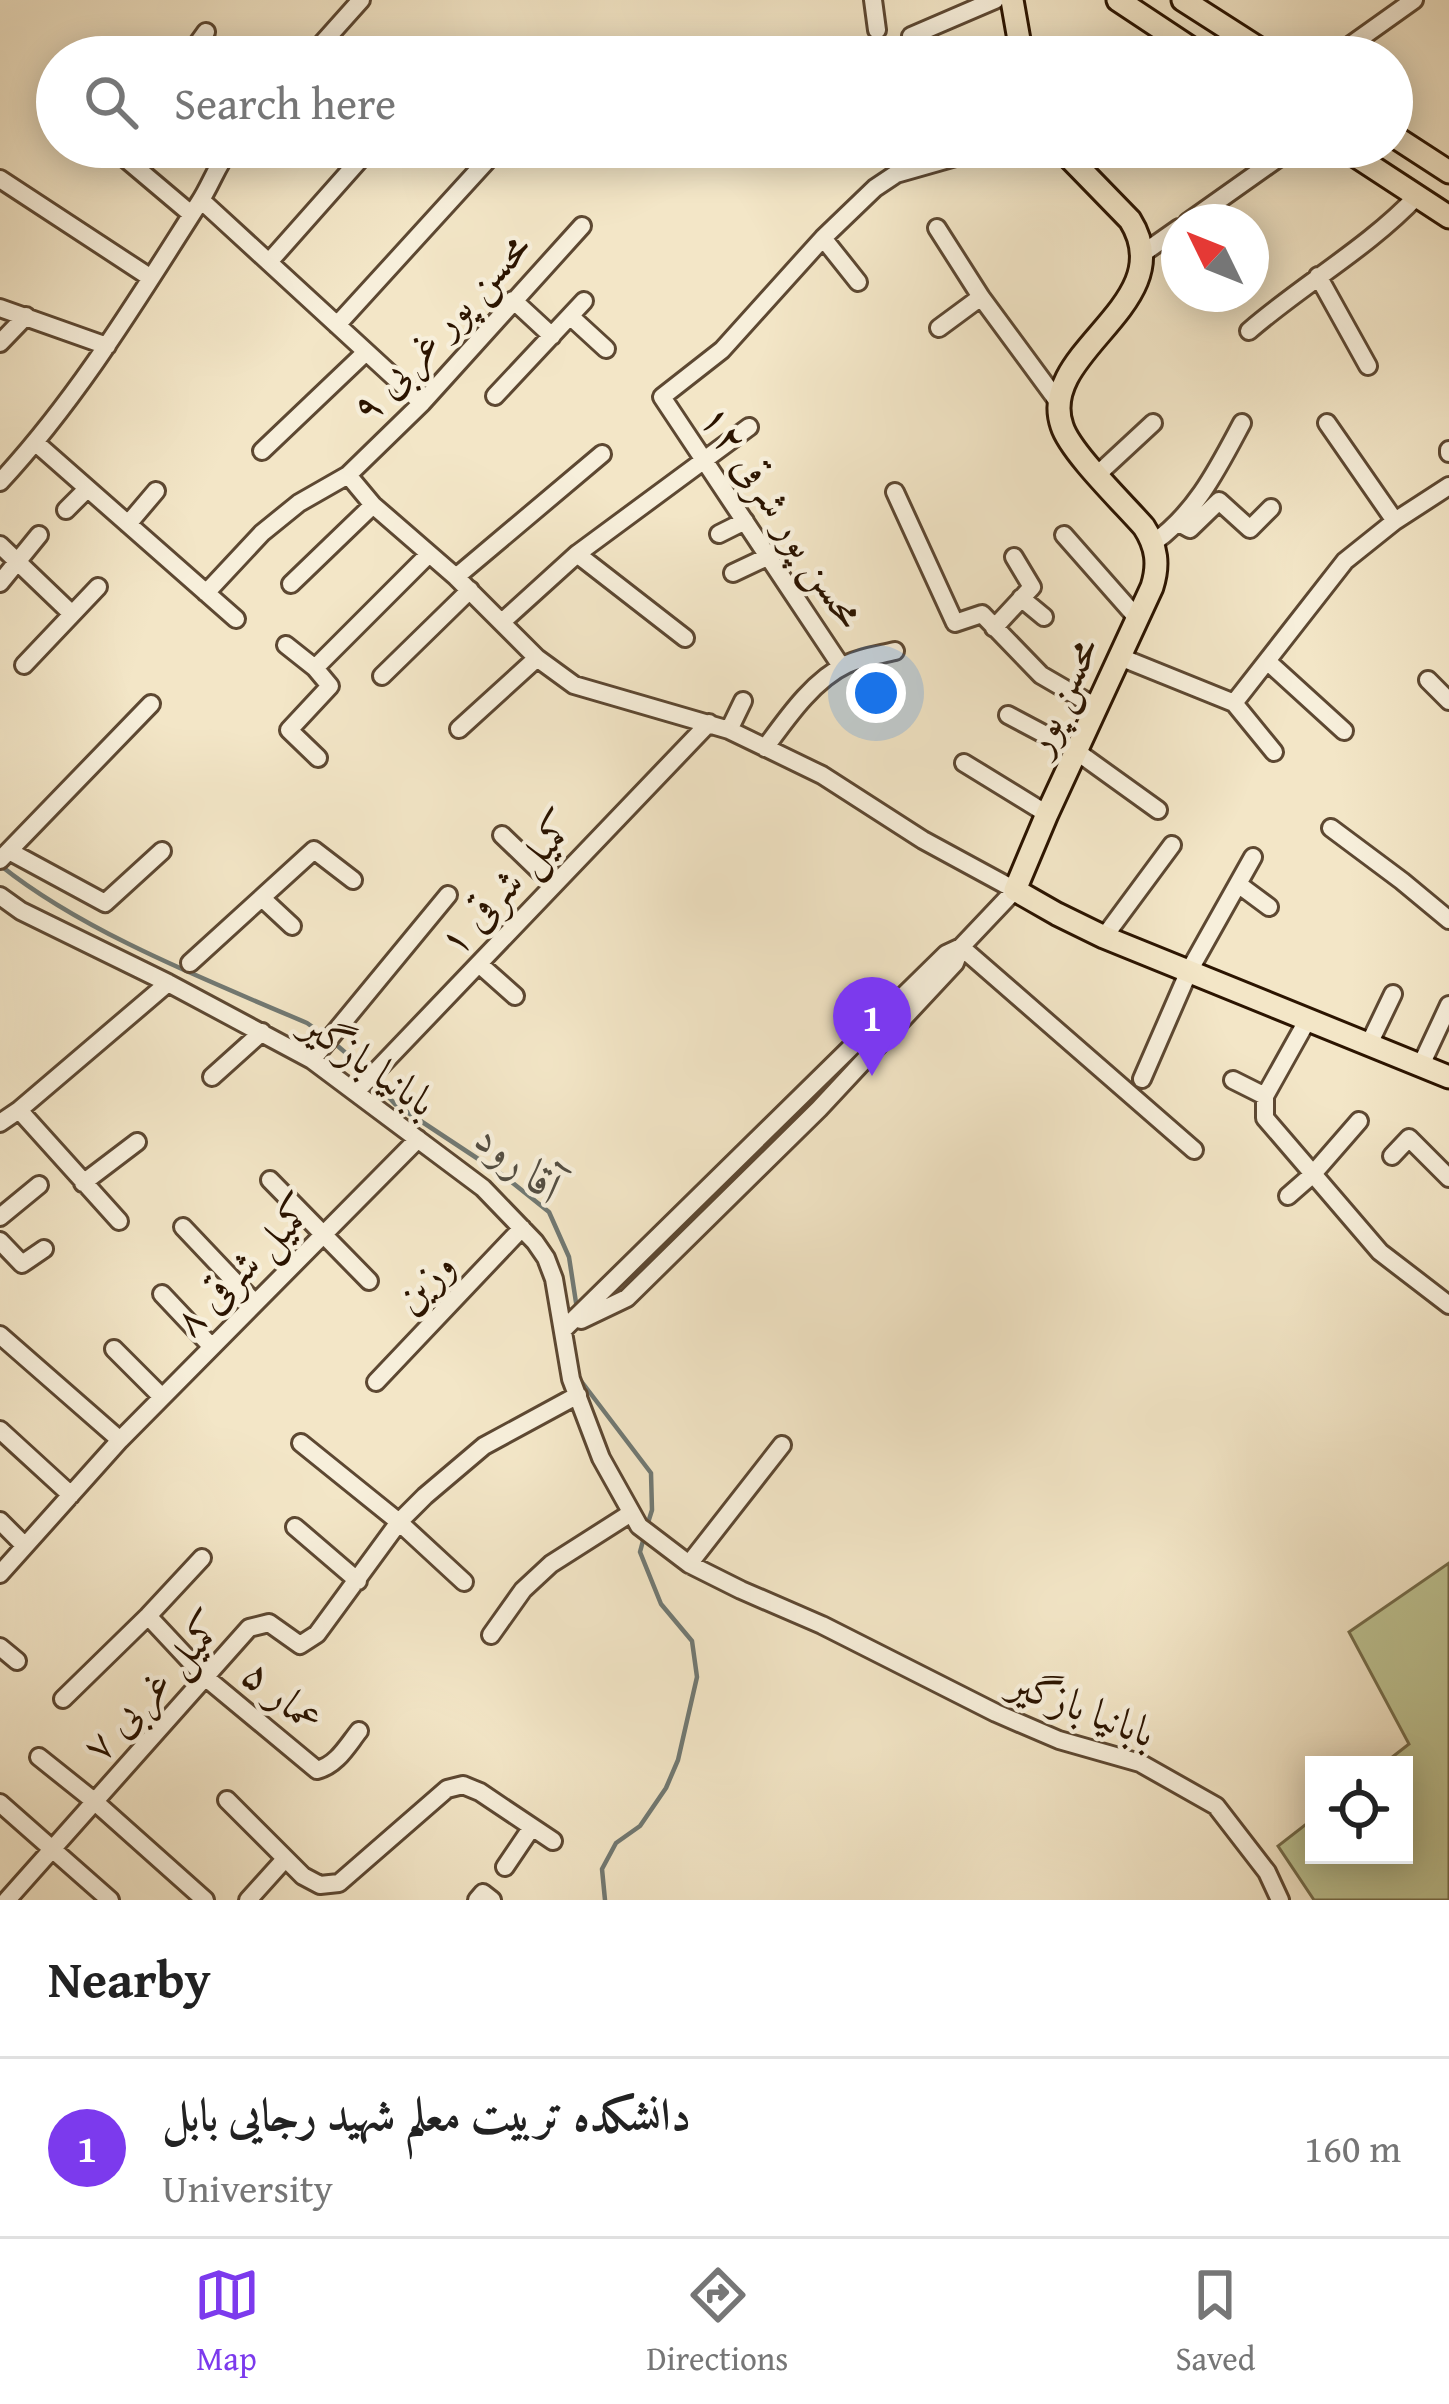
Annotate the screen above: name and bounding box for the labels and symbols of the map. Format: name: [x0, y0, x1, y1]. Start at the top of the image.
north arrow: [1161, 204, 1269, 312]
street label: محسن پور غربی ۹: [334, 217, 544, 436]
street label: محسن پور شرقی ۱۲: [686, 391, 882, 640]
street label: محسن پور: [1004, 626, 1114, 768]
your location: [846, 663, 906, 723]
street label: کمیل شرقی ۱: [422, 795, 590, 969]
pin: 1: [833, 977, 911, 1076]
street label: بابانیا بازگیر: [287, 991, 450, 1130]
water label: آقا رود: [462, 1106, 580, 1218]
street label: کمیل شرقی ۸: [158, 1179, 328, 1349]
street label: وزین: [378, 1236, 468, 1326]
street label: کمیل غربی ۷: [66, 1596, 238, 1774]
street label: عمار ۵: [230, 1643, 338, 1747]
street label: بابانیا بازگیر: [998, 1649, 1165, 1762]

